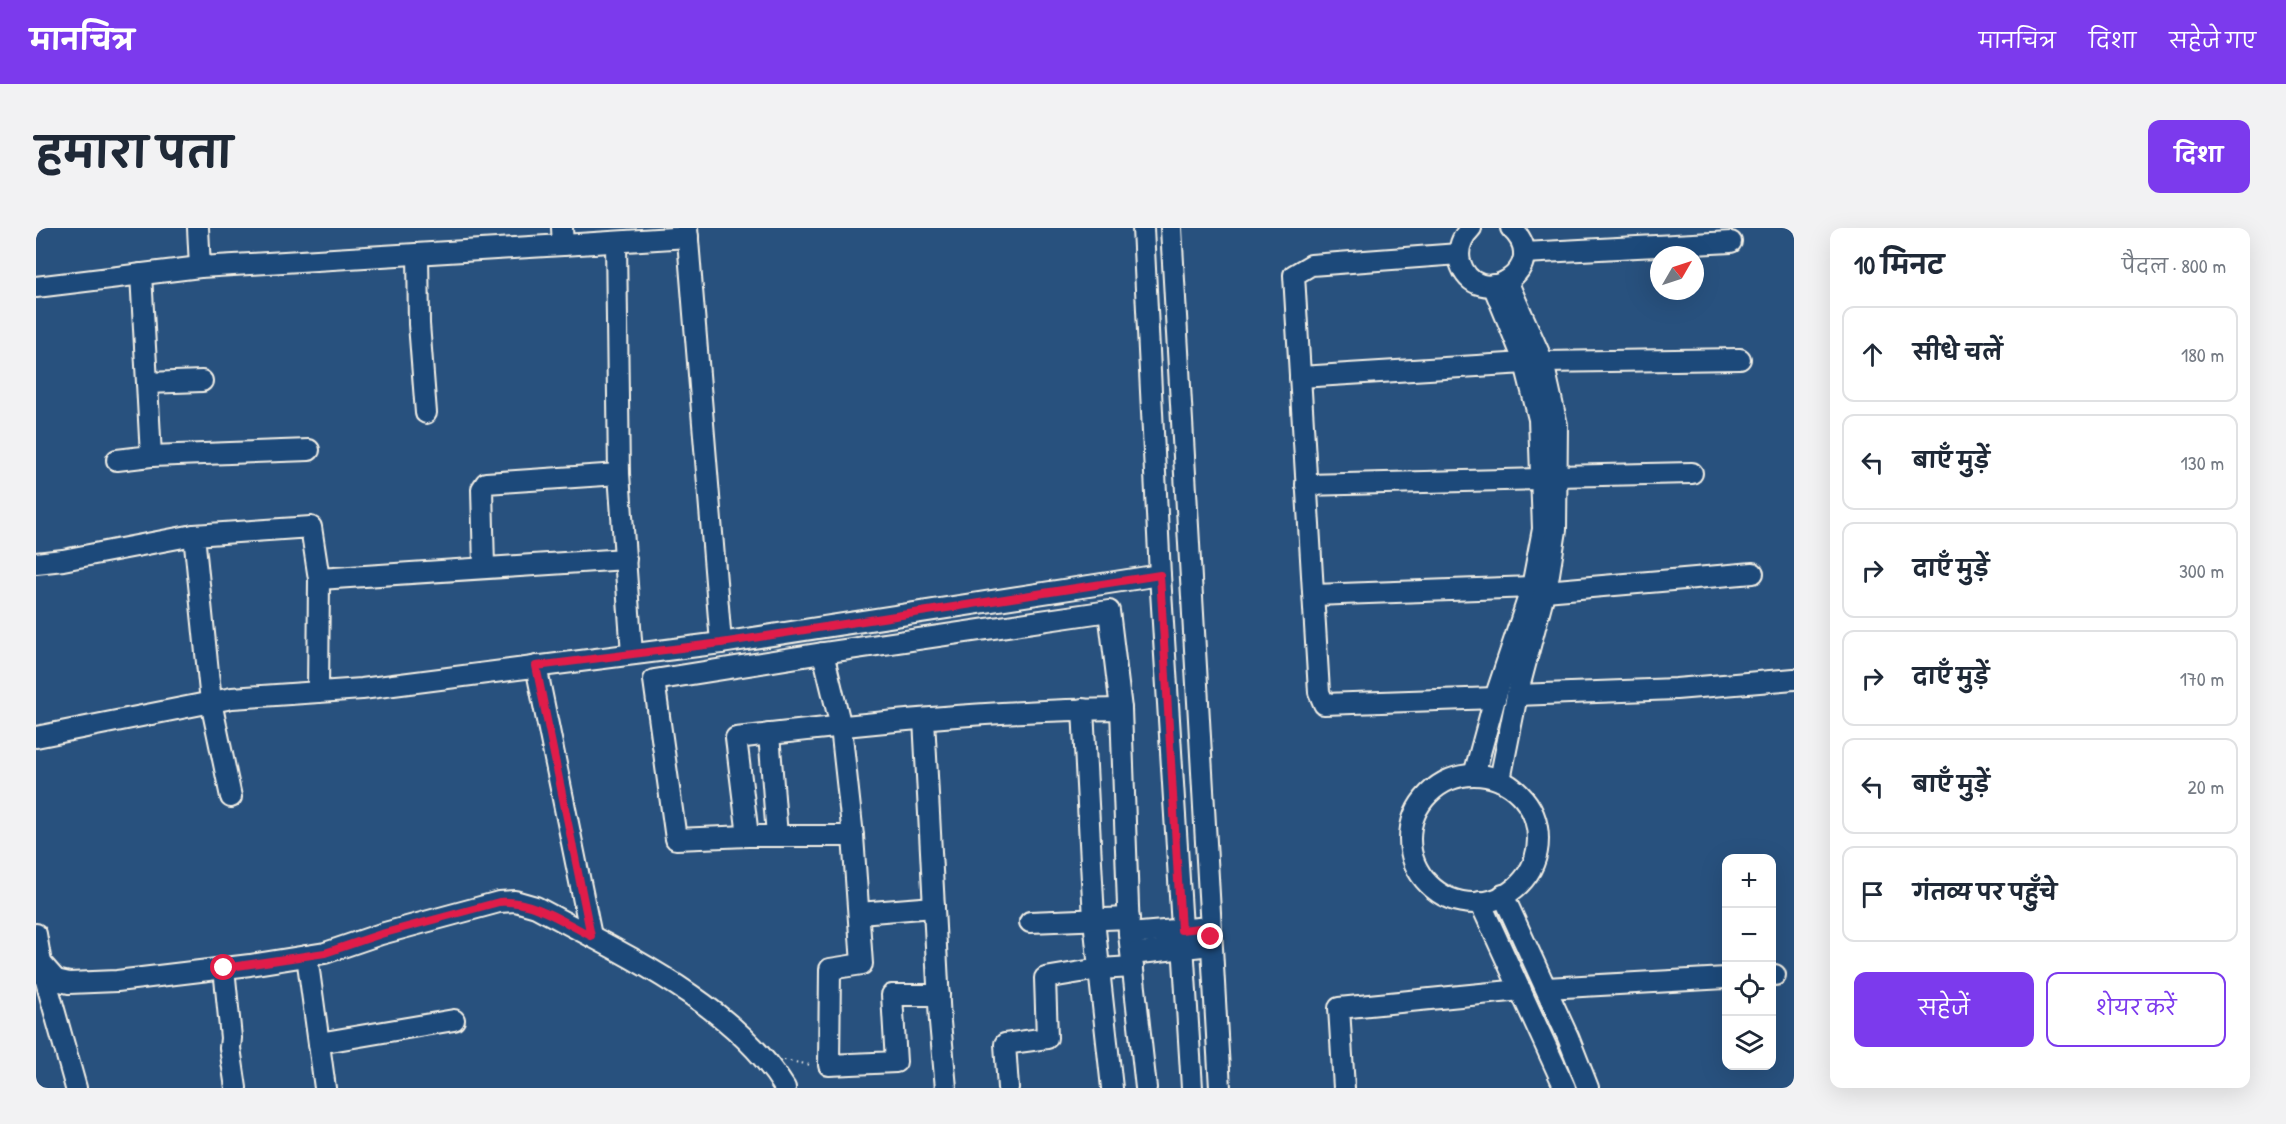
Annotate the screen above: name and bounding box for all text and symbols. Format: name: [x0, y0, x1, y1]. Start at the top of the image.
text: मानचित्र: [30, 21, 134, 59]
text: मानचित्र: [1979, 26, 2056, 55]
text: दिशा: [2089, 26, 2136, 55]
text: सहेजे गए: [2169, 26, 2256, 55]
button: दिशा: [2148, 120, 2250, 193]
text: हमारा पता: [36, 123, 232, 180]
north arrow: [1650, 246, 1704, 300]
text: 10 मिनट: [1854, 247, 1944, 282]
text: पैदल · 800 m: [2122, 252, 2226, 279]
text: सीधे चलें: [1913, 337, 2003, 367]
icon: ahead: [1856, 338, 1889, 371]
text: 180 m: [2181, 341, 2224, 368]
text: बाएँ मुड़ें: [1913, 445, 1990, 475]
icon: left: [1856, 446, 1889, 479]
text: 130 m: [2181, 449, 2224, 476]
text: दाएँ मुड़ें: [1913, 553, 1989, 583]
icon: right: [1856, 554, 1889, 587]
text: 300 m: [2179, 557, 2224, 584]
text: दाएँ मुड़ें: [1913, 661, 1989, 691]
icon: right: [1856, 662, 1889, 695]
text: 170 m: [2180, 665, 2224, 692]
text: बाएँ मुड़ें: [1913, 769, 1990, 799]
icon: left: [1856, 770, 1889, 803]
text: 20 m: [2187, 773, 2224, 800]
map controls: [1722, 854, 1776, 1070]
button: +: [1722, 854, 1776, 908]
text: गंतव्य पर पहुँचे: [1913, 877, 2057, 907]
icon: arrive: [1856, 878, 1889, 911]
button: −: [1722, 908, 1776, 962]
route end: [1197, 923, 1223, 949]
route start: [210, 954, 236, 980]
button: locate: [1722, 962, 1776, 1016]
button: सहेजें: [1854, 972, 2034, 1047]
button: शेयर करें: [2046, 972, 2226, 1047]
button: layers: [1722, 1016, 1776, 1070]

